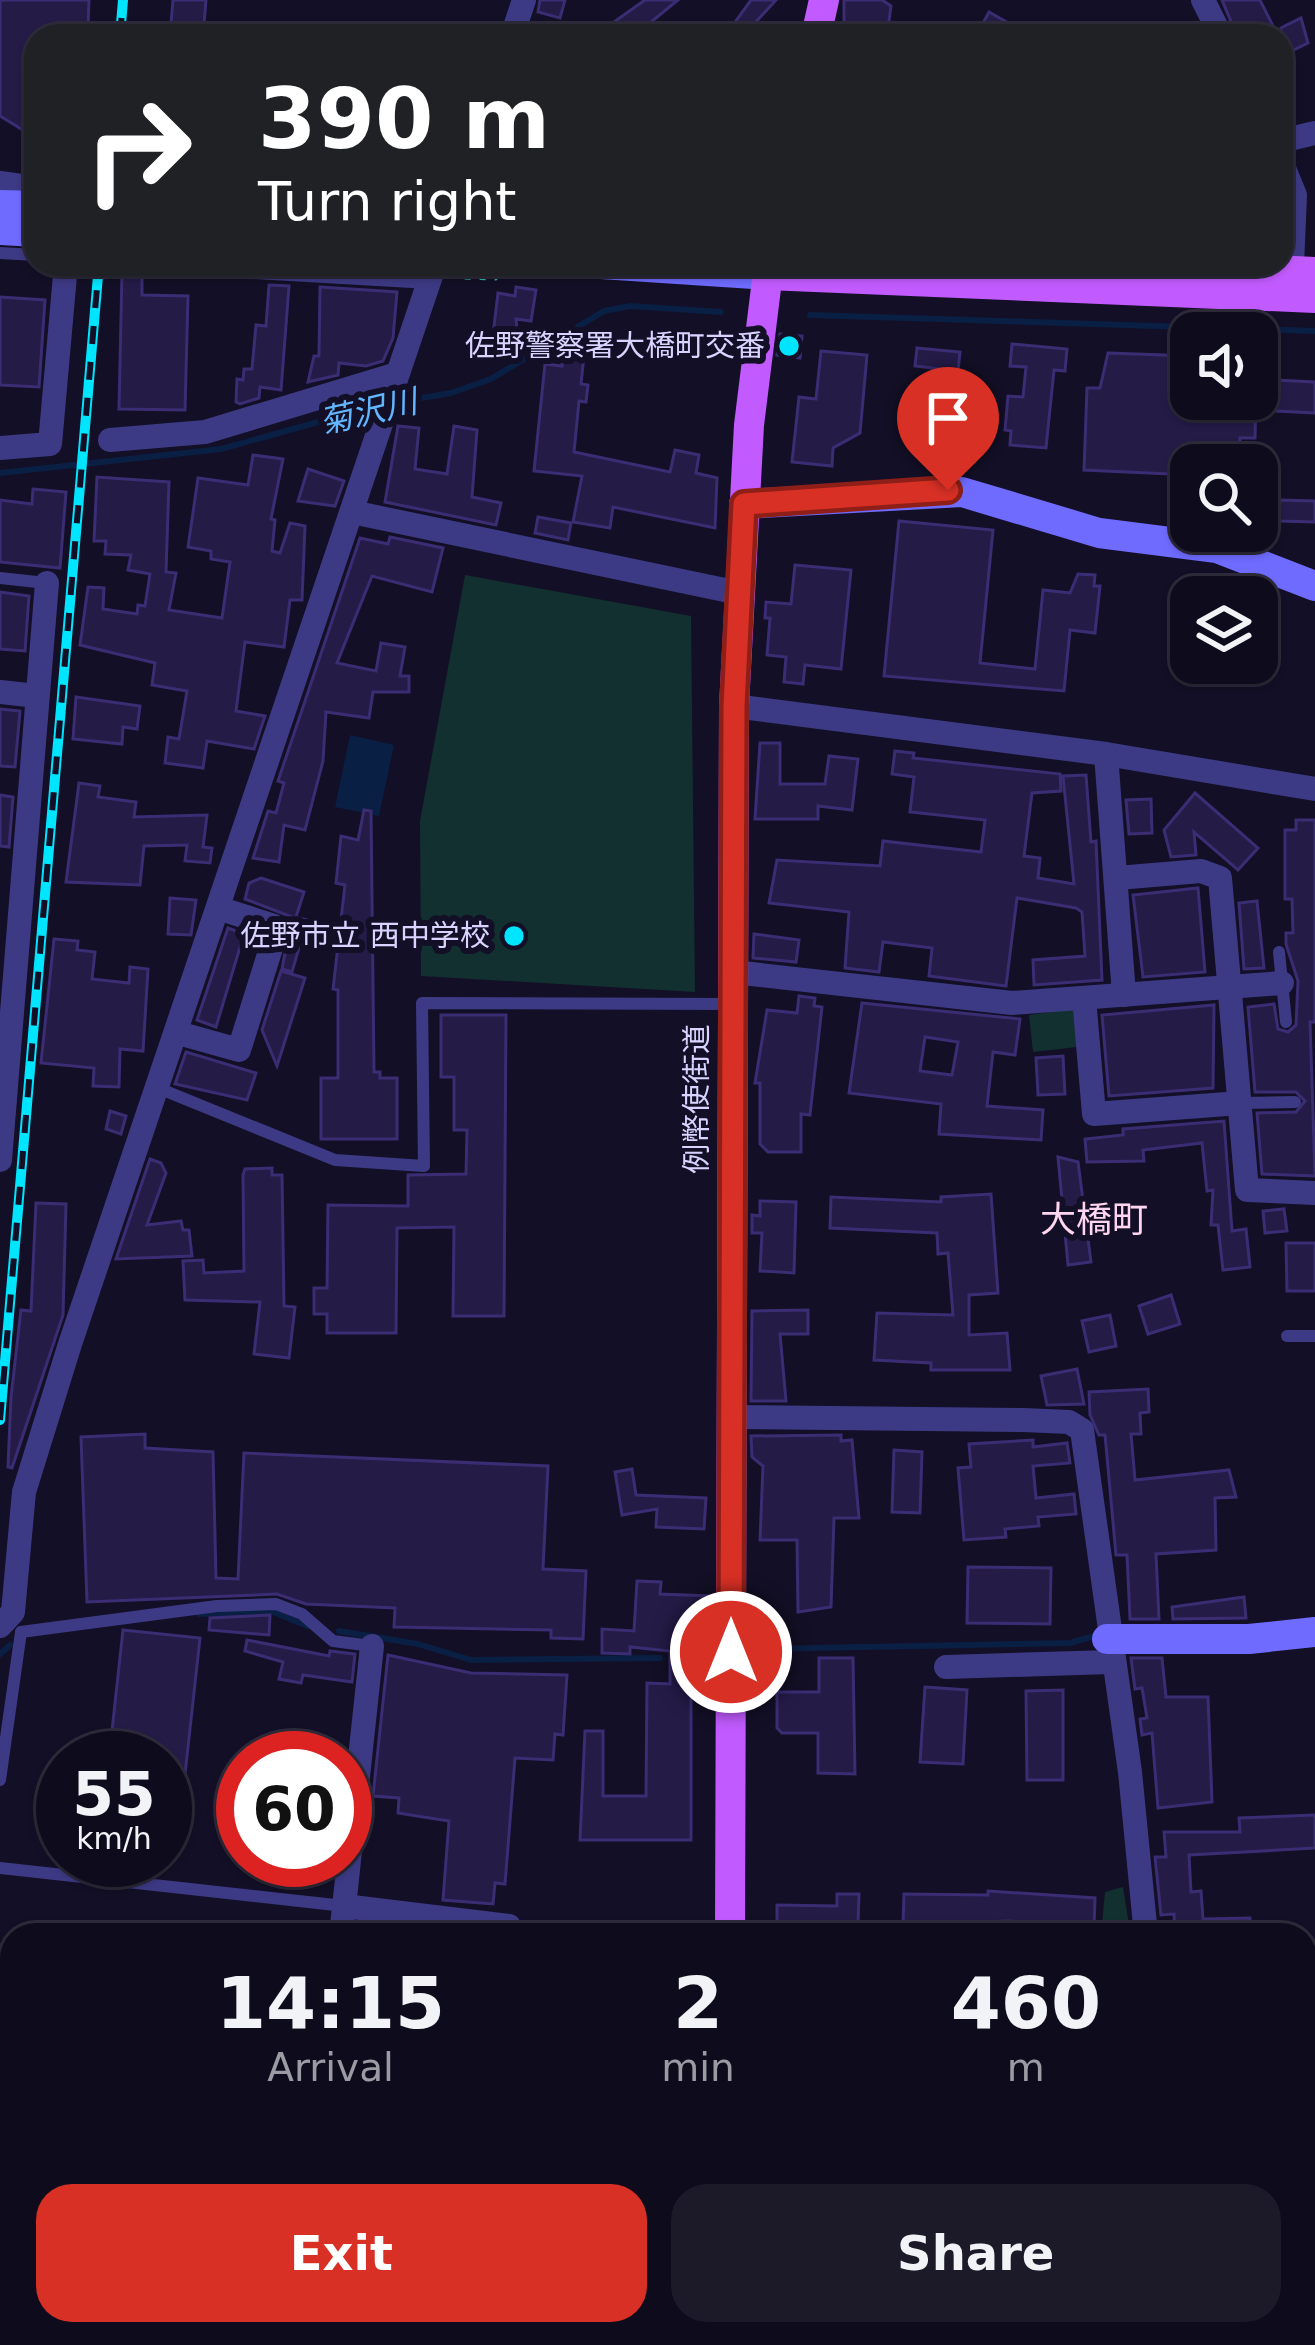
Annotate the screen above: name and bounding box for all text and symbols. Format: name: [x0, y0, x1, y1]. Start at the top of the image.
text: 390 m: [258, 70, 550, 168]
icon: right: [60, 72, 216, 228]
text: Turn right: [258, 170, 517, 233]
map controls: [1170, 312, 1278, 684]
button: sound: [1170, 312, 1278, 420]
place label: 佐野警察署大橋町交番: [465, 328, 765, 363]
marker: 佐野警察署大橋町交番: [776, 333, 802, 359]
pin: [897, 367, 999, 490]
water label: 菊沢川: [315, 381, 424, 442]
icon: arrive: [915, 385, 981, 451]
button: search: [1170, 444, 1278, 552]
button: layers: [1170, 576, 1278, 684]
place label: 佐野市立 西中学校: [240, 918, 490, 953]
marker: 佐野市立 西中学校: [501, 923, 527, 949]
street label: 例幣使街道: [679, 1024, 714, 1174]
district label: 大橋町: [1040, 1199, 1148, 1240]
position arrow: [668, 1589, 794, 1715]
speed limit sign: 60: [216, 1731, 372, 1887]
text: 55: [72, 1759, 156, 1829]
text: km/h: [76, 1821, 152, 1856]
text: 14:15: [216, 1961, 445, 2045]
text: 2: [673, 1961, 723, 2045]
text: 460: [951, 1961, 1101, 2045]
text: Arrival: [267, 2045, 394, 2090]
text: min: [661, 2045, 735, 2090]
text: m: [1007, 2045, 1045, 2090]
button: Exit: [36, 2184, 647, 2322]
button: Share: [671, 2184, 1281, 2322]

